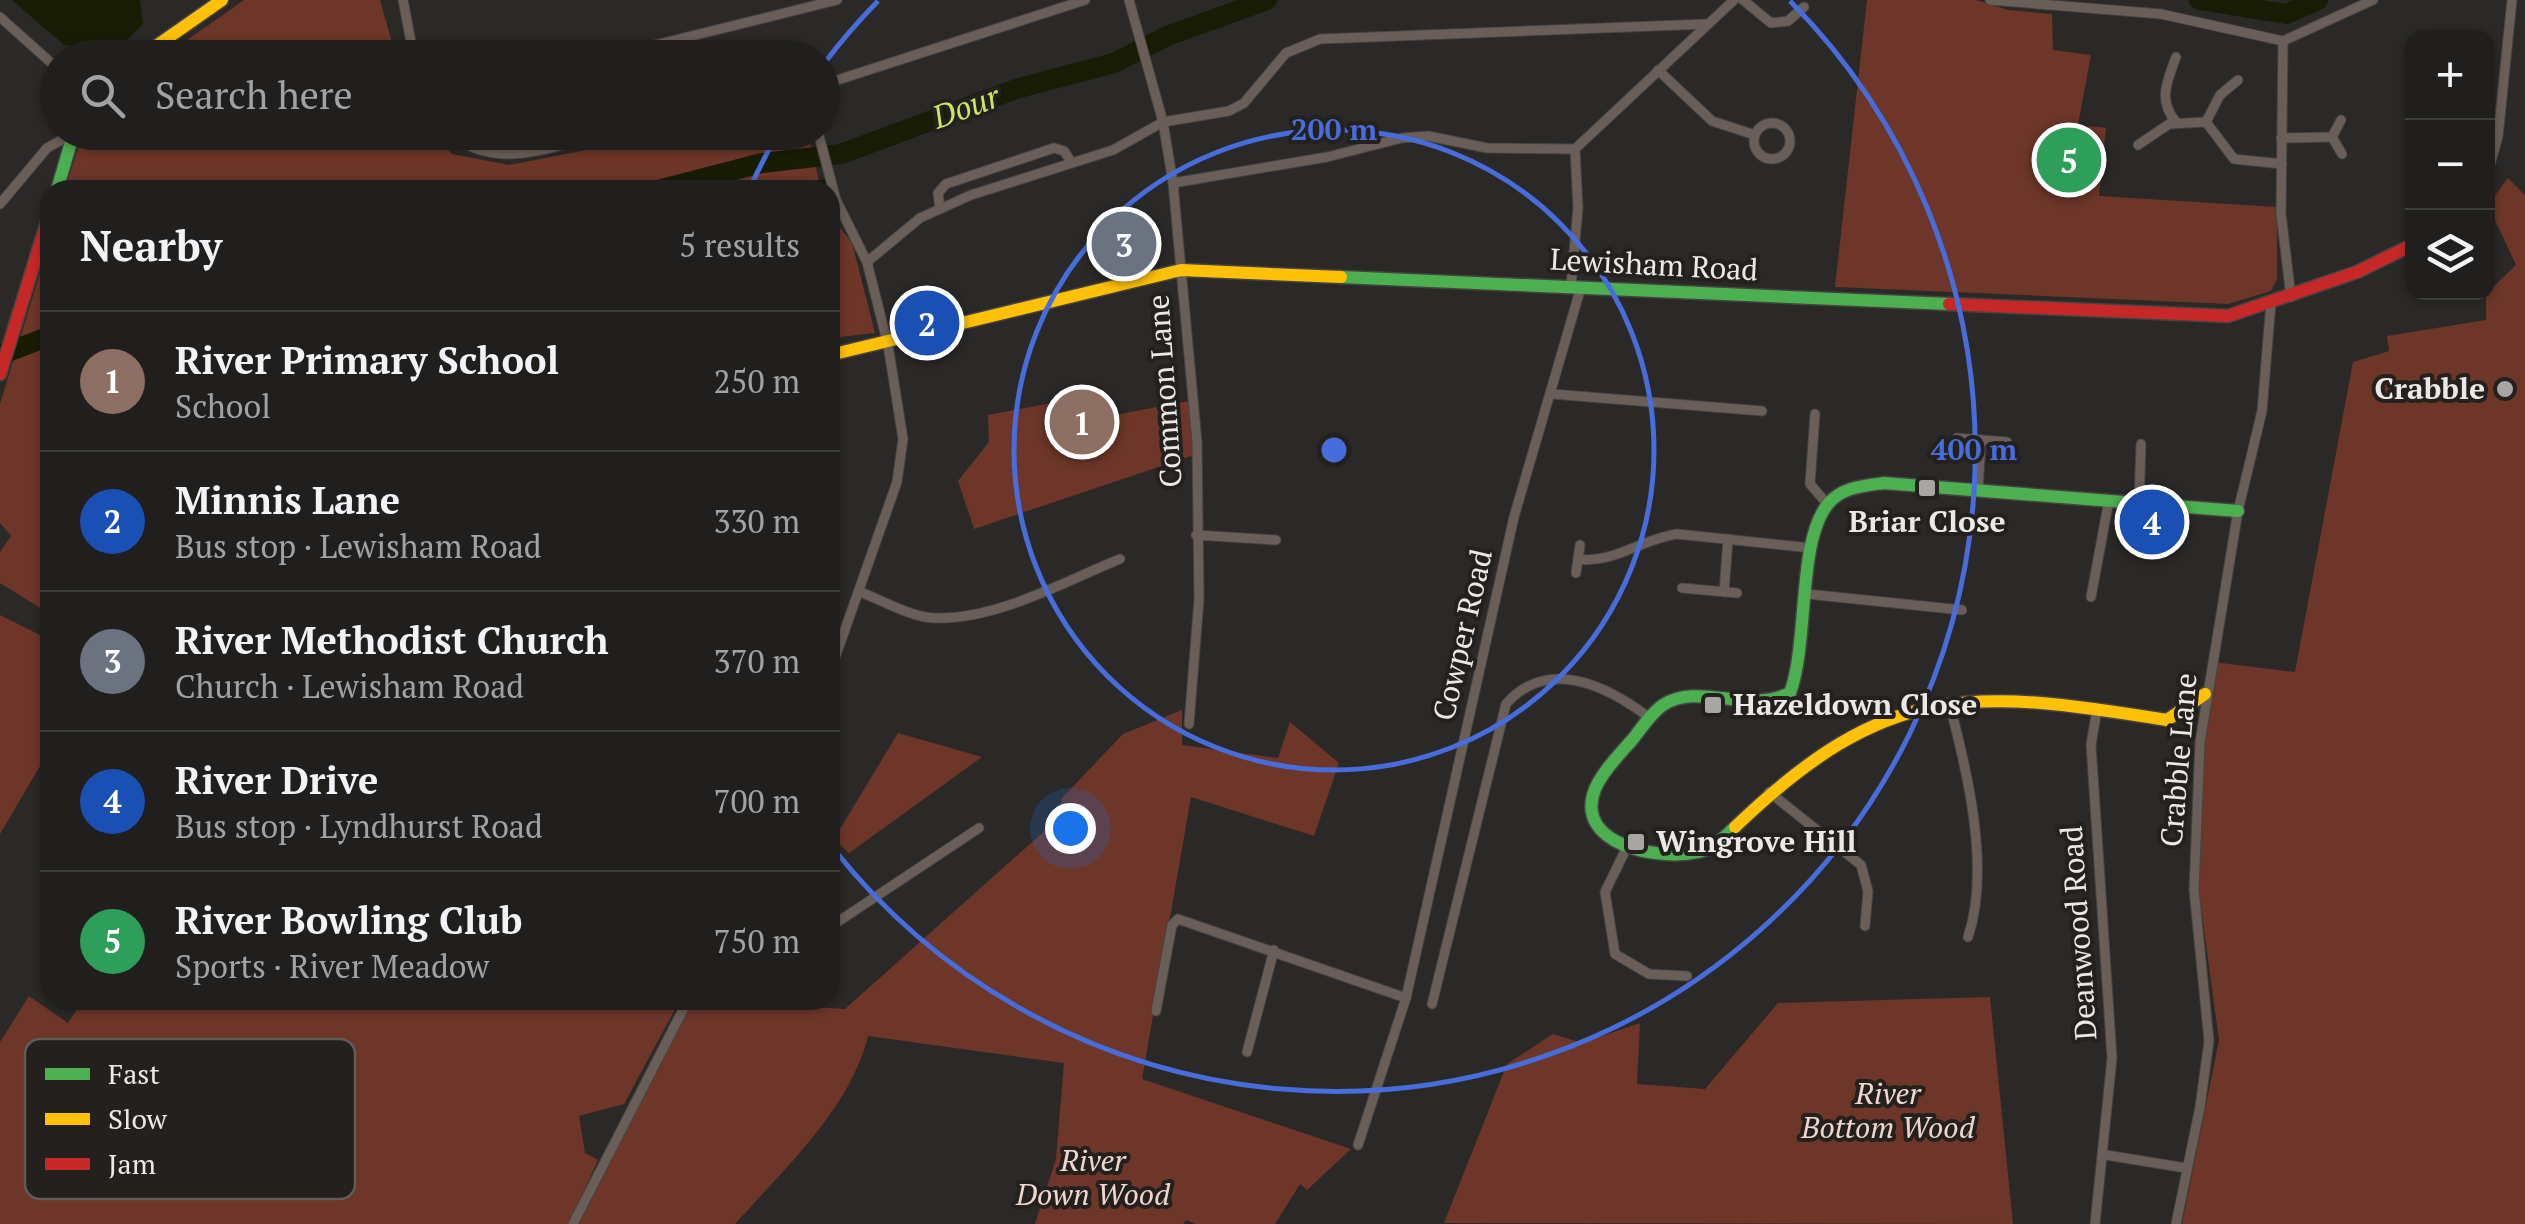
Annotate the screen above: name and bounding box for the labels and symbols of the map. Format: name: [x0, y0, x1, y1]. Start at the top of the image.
water label: Dour: [925, 74, 1007, 138]
text: 200 m: [1291, 109, 1378, 149]
pin: 5: [2036, 122, 2102, 198]
pin: 3: [1092, 206, 1156, 282]
street label: Lewisham Road: [1549, 239, 1759, 289]
pin: 2: [894, 286, 960, 360]
street label: Common Lane: [1137, 293, 1191, 489]
place label: Crabble: [2374, 368, 2485, 408]
marker: Crabble: [2494, 378, 2516, 400]
pin: 1: [1050, 384, 1114, 460]
text: 400 m: [1931, 429, 2018, 469]
centre of rings: [1316, 432, 1352, 468]
marker: Briar Close: [1916, 477, 1938, 499]
pin: 4: [2120, 484, 2184, 560]
place label: Briar Close: [1848, 501, 2006, 541]
street label: Cowper Road: [1423, 545, 1501, 724]
street label: Crabble Lane: [2150, 671, 2206, 849]
place label: Hazeldown Close: [1733, 684, 1977, 724]
marker: Hazeldown Close: [1702, 694, 1724, 716]
your location: [1045, 803, 1096, 854]
place label: Wingrove Hill: [1656, 821, 1856, 861]
street label: Deanwood Road: [2051, 825, 2105, 1042]
marker: Wingrove Hill: [1625, 831, 1647, 853]
legend: [25, 1039, 355, 1199]
text: Fast: [108, 1055, 160, 1092]
park label: River Bottom Wood: [1800, 1073, 1976, 1147]
text: Slow: [108, 1100, 168, 1137]
park label: River Down Wood: [1015, 1140, 1171, 1214]
text: Jam: [108, 1145, 156, 1182]

